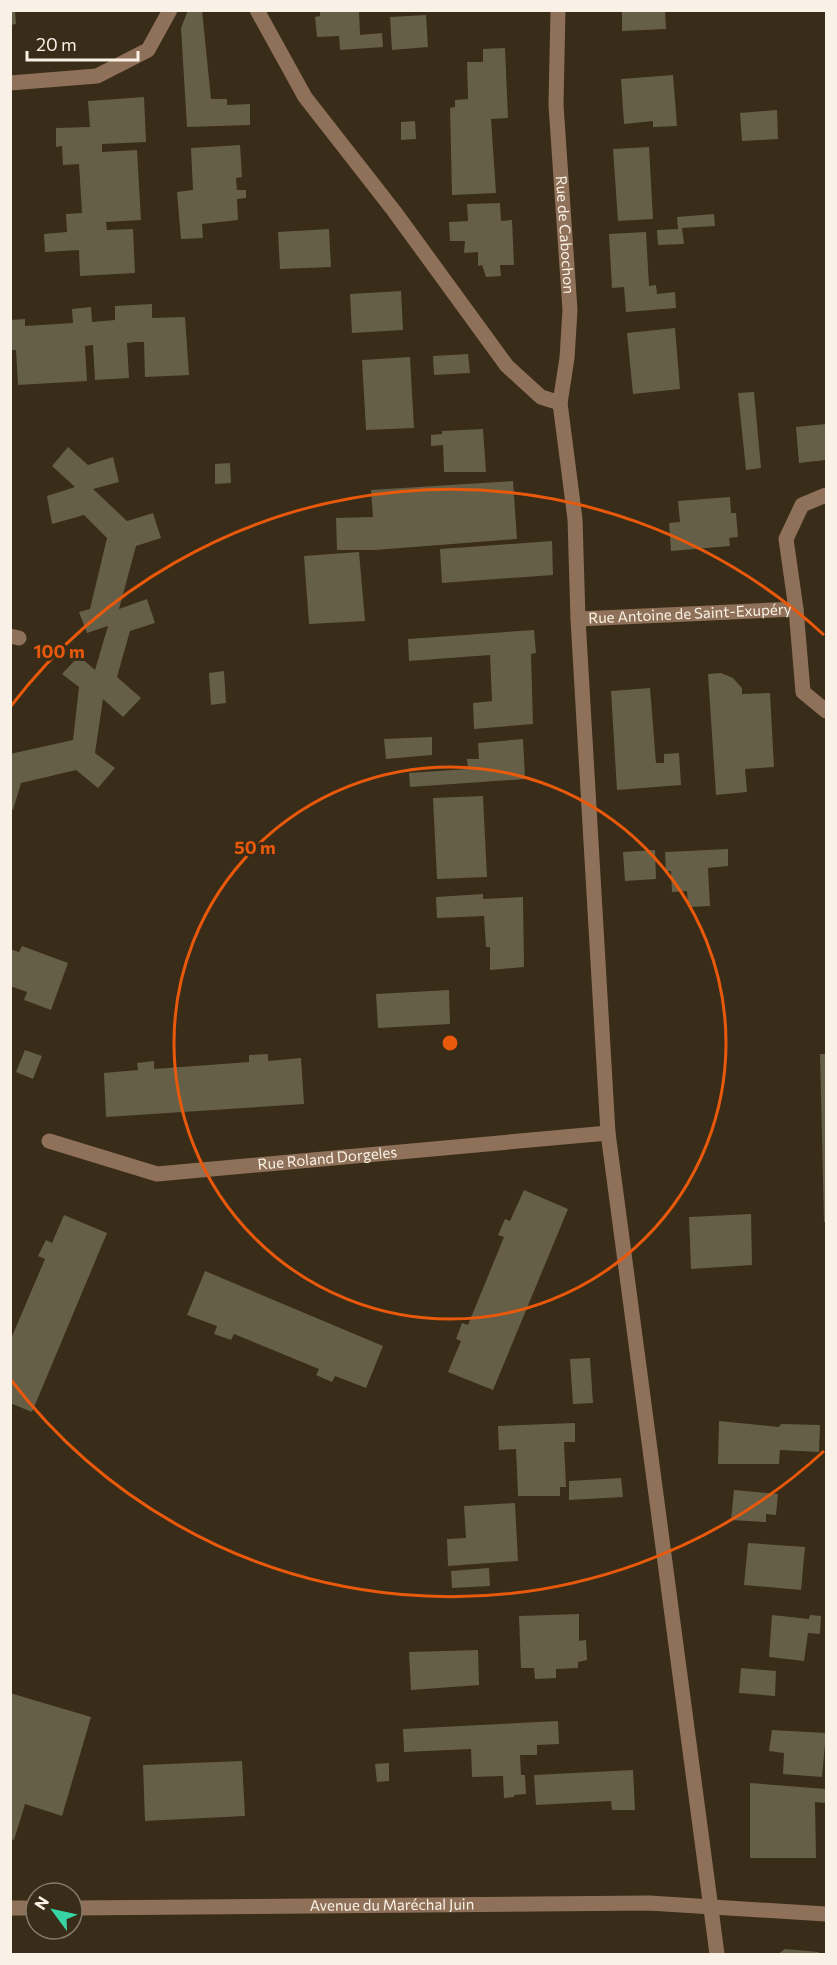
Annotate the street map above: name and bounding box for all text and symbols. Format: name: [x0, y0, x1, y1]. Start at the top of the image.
scale bar: [27, 24, 138, 62]
text: 20 m: [36, 33, 77, 55]
street label: Rue de Cabochon: [553, 175, 579, 294]
street label: Rue Antoine de Saint-Exupéry: [588, 599, 792, 627]
text: 100 m: [33, 640, 85, 662]
text: 50 m: [234, 836, 276, 858]
centre of rings: [440, 1033, 460, 1053]
street label: Rue Roland Dorgeles: [257, 1142, 398, 1173]
north arrow: [24, 1881, 84, 1941]
text: N: [30, 1892, 52, 1913]
street label: Avenue du Maréchal Juin: [310, 1895, 474, 1914]

